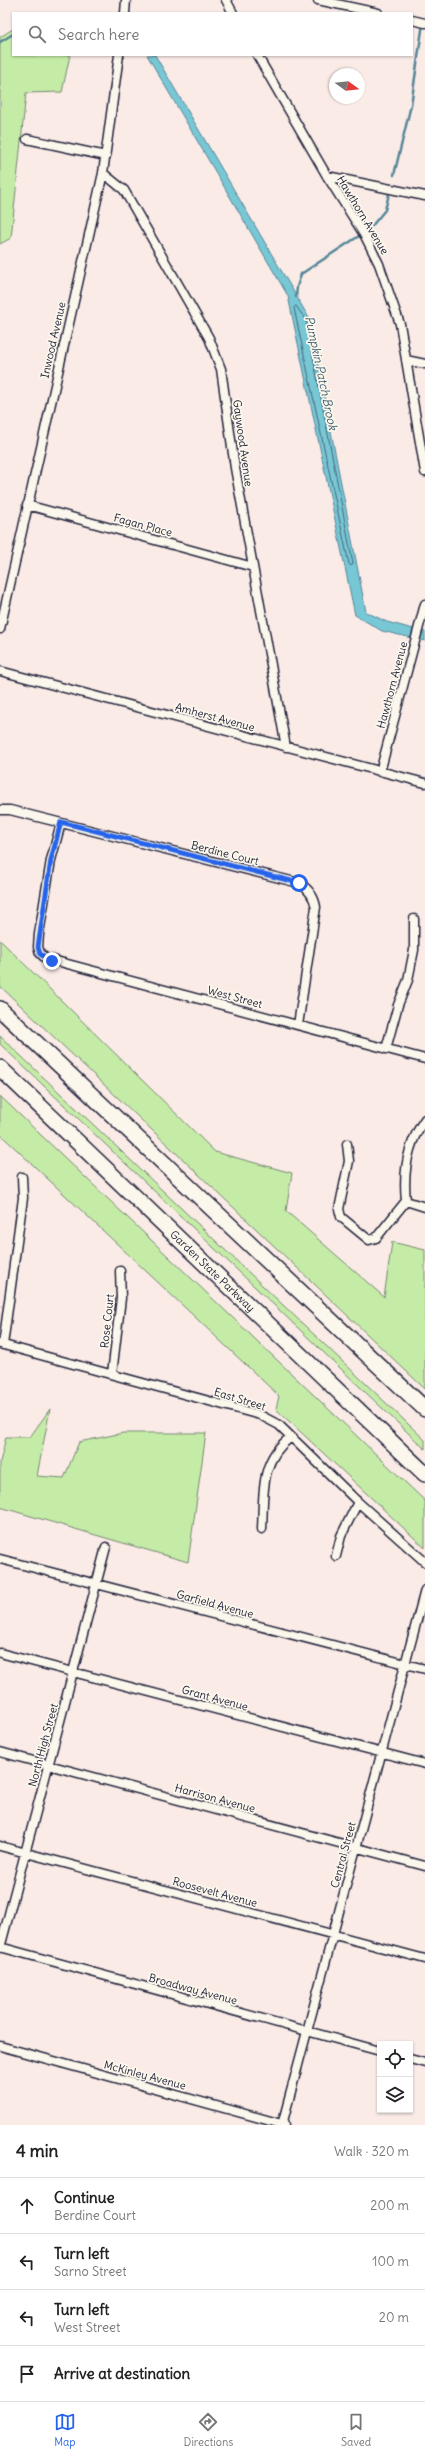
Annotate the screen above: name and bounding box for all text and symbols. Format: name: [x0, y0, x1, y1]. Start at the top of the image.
search box: [12, 12, 413, 56]
icon: search: [26, 23, 48, 45]
text: Search here: [58, 25, 139, 44]
north arrow: [329, 68, 365, 104]
street label: Hawthorn Avenue: [334, 173, 392, 257]
street label: Inwood Avenue: [37, 300, 69, 380]
water label: Pumpkin Patch Brook: [302, 315, 341, 432]
street label: Gaywood Avenue: [230, 399, 256, 487]
street label: Fagan Place: [112, 510, 174, 540]
street label: Hawthorn Avenue: [374, 640, 410, 730]
street label: Amherst Avenue: [174, 700, 256, 734]
street label: Berdine Court: [190, 838, 261, 868]
route start: [290, 874, 308, 892]
route end: [43, 952, 61, 970]
street label: West Street: [206, 983, 264, 1011]
street label: Garden State Parkway: [167, 1227, 258, 1315]
street label: Rose Court: [97, 1293, 117, 1349]
street label: East Street: [212, 1385, 268, 1414]
street label: Garfield Avenue: [175, 1587, 255, 1621]
street label: Grant Avenue: [180, 1682, 250, 1714]
street label: North High Street: [25, 1702, 61, 1788]
street label: Harrison Avenue: [173, 1781, 257, 1815]
street label: Central Street: [327, 1820, 359, 1890]
street label: Roosevelt Avenue: [171, 1874, 259, 1910]
street label: Broadway Avenue: [147, 1970, 239, 2008]
map controls: [377, 2041, 413, 2113]
button: locate: [377, 2041, 413, 2077]
street label: McKinley Avenue: [103, 2057, 188, 2093]
button: layers: [377, 2077, 413, 2113]
text: 4 min: [16, 2140, 58, 2162]
text: Walk · 320 m: [334, 2143, 409, 2160]
text: Continue: [54, 2188, 115, 2207]
icon: ahead: [16, 2195, 38, 2217]
text: 200 m: [370, 2197, 409, 2214]
text: Berdine Court: [54, 2207, 136, 2224]
text: Turn left: [54, 2244, 109, 2263]
icon: left: [16, 2251, 38, 2273]
text: 100 m: [372, 2253, 409, 2270]
text: Sarno Street: [54, 2263, 127, 2280]
text: Turn left: [54, 2300, 109, 2319]
icon: left: [16, 2307, 38, 2329]
text: 20 m: [379, 2309, 409, 2326]
text: West Street: [54, 2319, 120, 2336]
icon: arrive: [16, 2363, 38, 2385]
text: Arrive at destination: [54, 2364, 190, 2383]
tab: Map: [54, 2411, 76, 2449]
tab: Directions: [184, 2411, 233, 2449]
tab: Saved: [341, 2411, 371, 2449]

